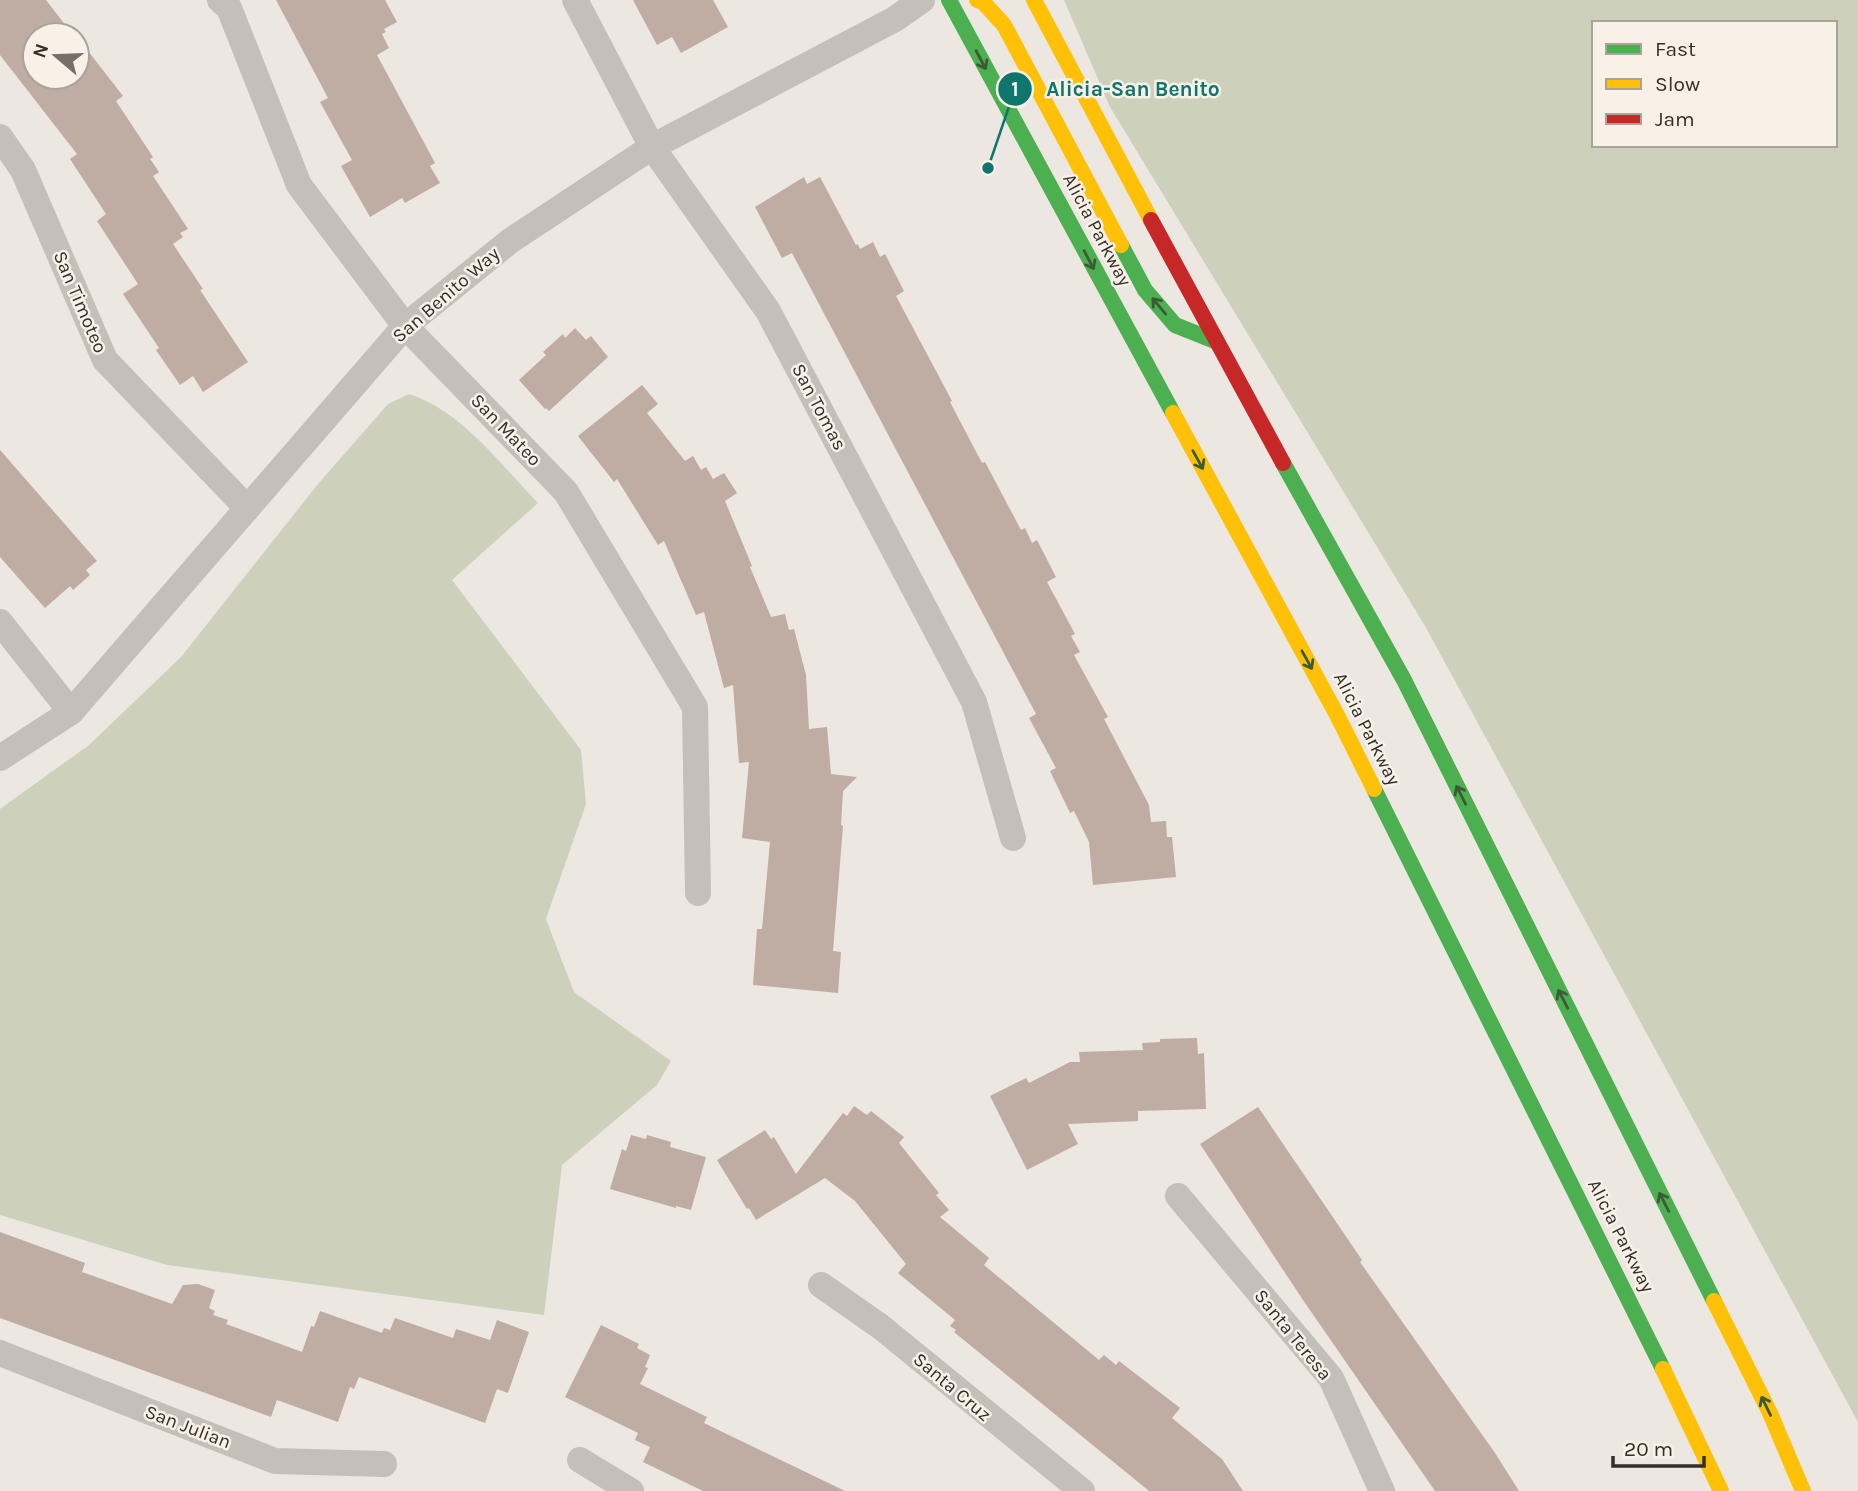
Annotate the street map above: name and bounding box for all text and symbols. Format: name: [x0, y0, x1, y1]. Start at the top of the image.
north arrow: [21, 21, 91, 91]
legend: [1592, 21, 1837, 147]
text: Fast: [1655, 37, 1696, 61]
text: N: [28, 41, 53, 61]
one-way arrow: [975, 49, 988, 70]
callout: Alicia-San Benito: [997, 68, 1234, 110]
text: Slow: [1655, 72, 1700, 96]
text: 1: [1011, 77, 1019, 101]
text: Alicia-San Benito: [1046, 77, 1220, 101]
text: Jam: [1655, 107, 1695, 131]
street label: Alicia Parkway: [1058, 170, 1136, 290]
street label: San Benito Way: [388, 243, 504, 347]
street label: San Timoteo: [49, 248, 111, 356]
one-way arrow: [1083, 249, 1096, 270]
one-way arrow: [1151, 298, 1167, 316]
street label: San Tomas: [787, 360, 851, 454]
street label: San Mateo: [466, 389, 546, 471]
one-way arrow: [1192, 449, 1205, 470]
one-way arrow: [1301, 649, 1314, 670]
street label: Alicia Parkway: [1329, 669, 1405, 789]
one-way arrow: [1454, 785, 1468, 806]
one-way arrow: [1555, 989, 1569, 1010]
street label: Alicia Parkway: [1583, 1176, 1659, 1296]
one-way arrow: [1657, 1192, 1671, 1213]
street label: Santa Teresa: [1250, 1285, 1336, 1385]
street label: Santa Cruz: [909, 1348, 995, 1426]
one-way arrow: [1759, 1396, 1772, 1417]
street label: San Julian: [142, 1401, 234, 1453]
scale bar: [1613, 1424, 1704, 1468]
text: 20 m: [1624, 1437, 1673, 1461]

